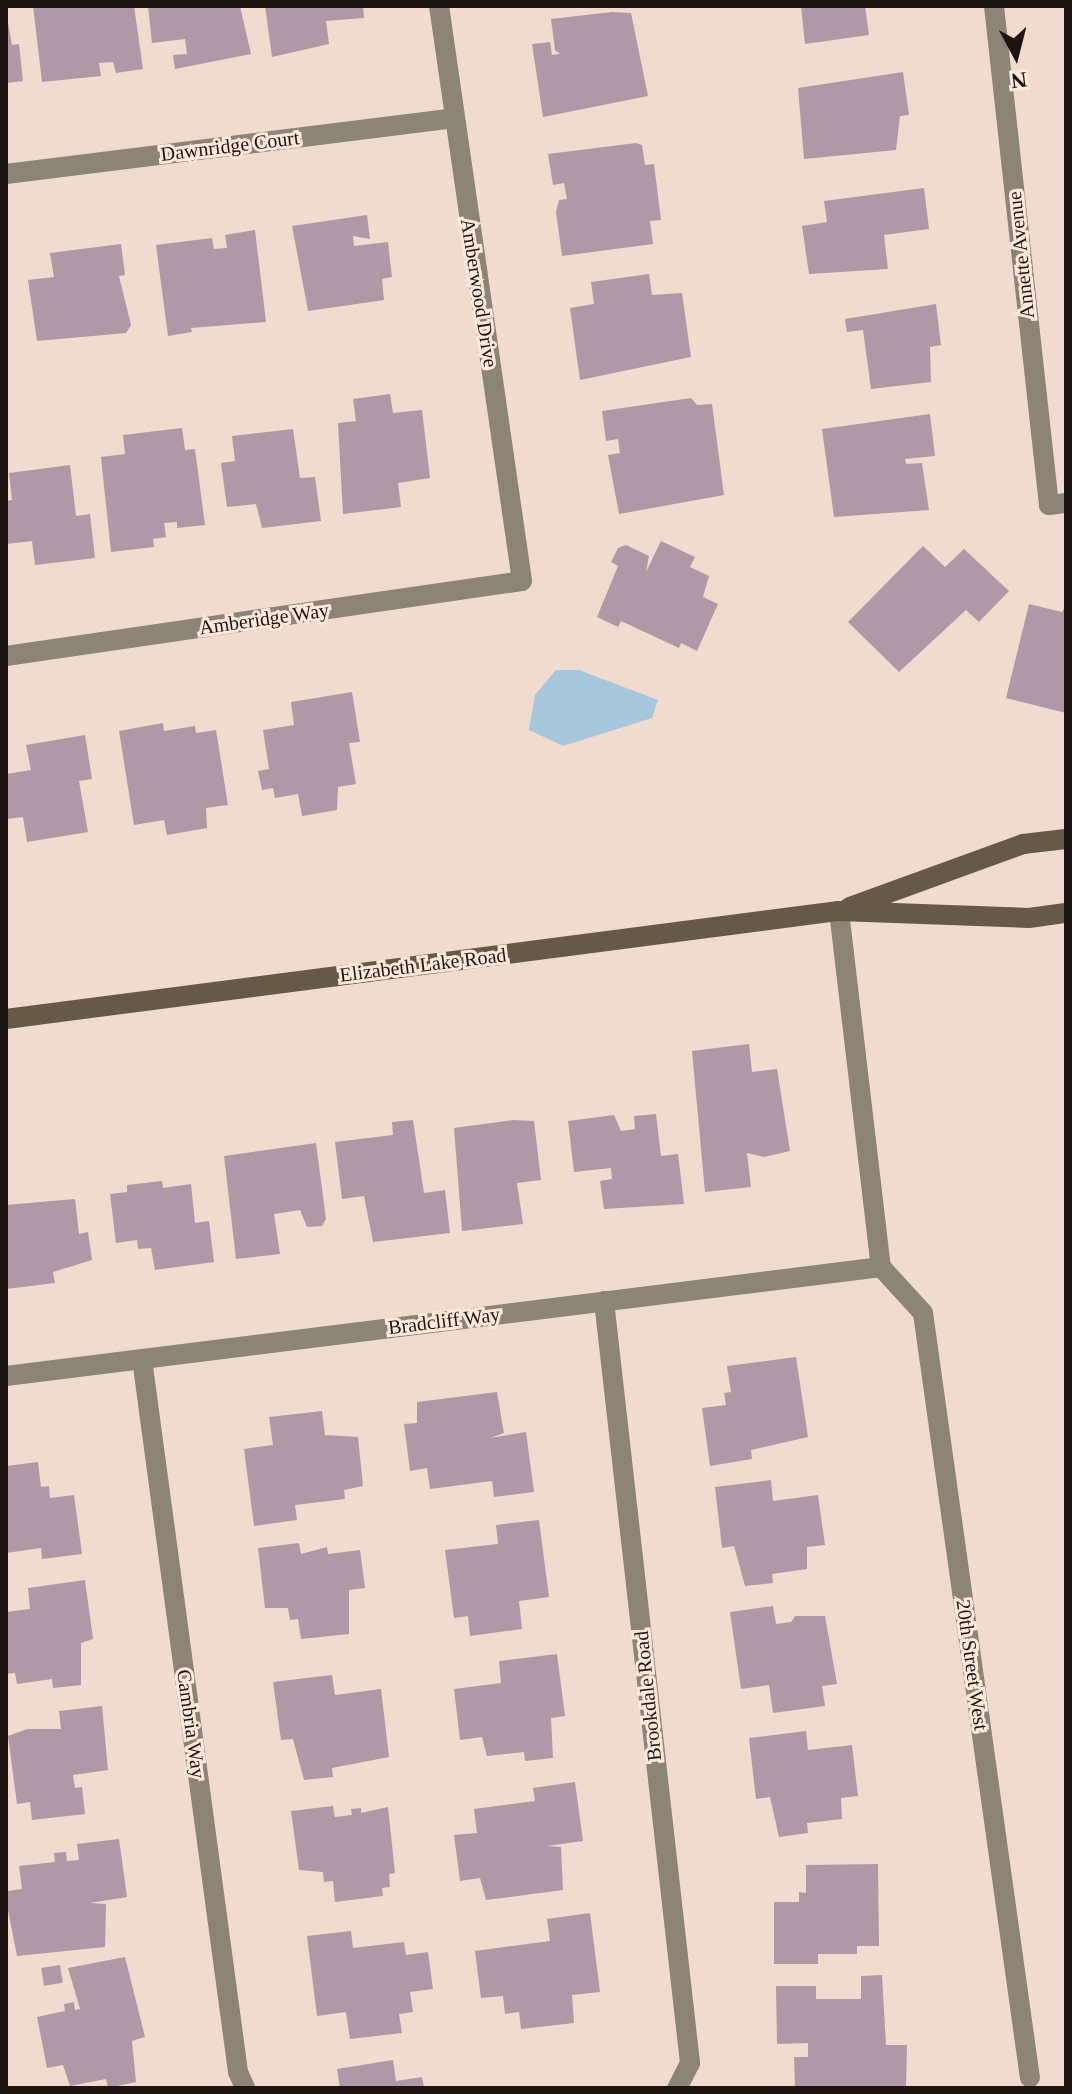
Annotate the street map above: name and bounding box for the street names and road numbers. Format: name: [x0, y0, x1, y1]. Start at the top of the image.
street label: Dawnridge Court: [159, 126, 301, 166]
street label: Annette Avenue: [1002, 190, 1040, 320]
street label: Amberwood Drive: [455, 217, 503, 369]
street label: Amberidge Way: [197, 598, 331, 640]
street label: Elizabeth Lake Road: [338, 943, 508, 987]
street label: Bradcliff Way: [386, 1302, 502, 1340]
street label: 20th Street West: [951, 1598, 993, 1732]
street label: Brookdale Road: [629, 1630, 667, 1762]
street label: Cambria Way: [171, 1668, 211, 1780]

